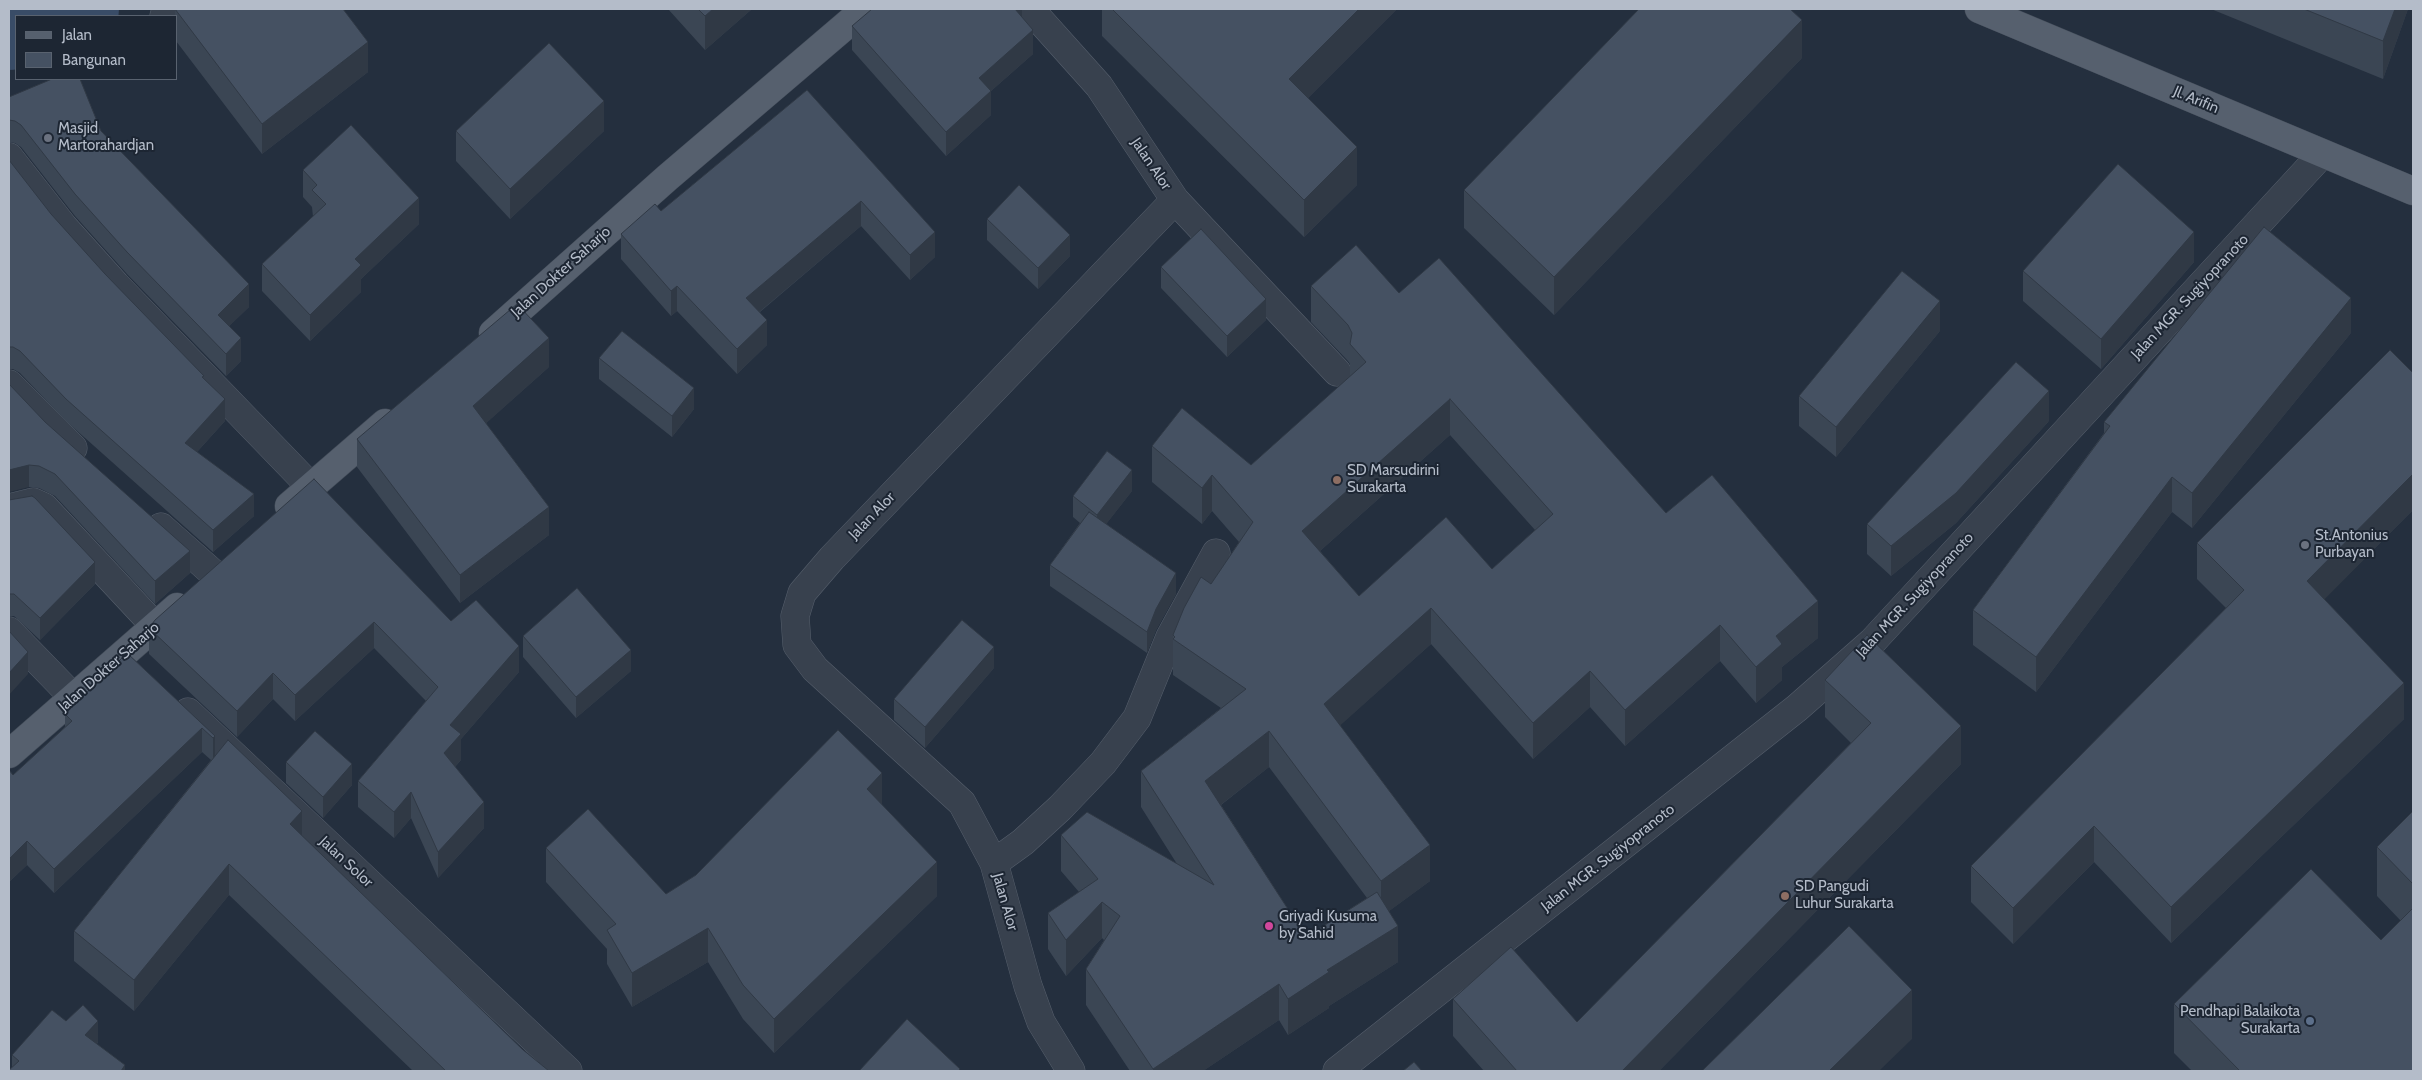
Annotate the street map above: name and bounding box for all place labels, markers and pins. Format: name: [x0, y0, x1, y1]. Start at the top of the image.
place label: Masjid Martorahardjan: [58, 120, 154, 155]
marker: Masjid Martorahardjan: [42, 132, 54, 144]
place label: SD Marsudirini Surakarta: [1347, 462, 1439, 497]
marker: SD Marsudirini Surakarta: [1331, 474, 1343, 486]
place label: St.Antonius Purbayan: [2315, 527, 2388, 562]
marker: St.Antonius Purbayan: [2299, 539, 2311, 551]
place label: SD Pangudi Luhur Surakarta: [1795, 878, 1894, 913]
marker: SD Pangudi Luhur Surakarta: [1779, 890, 1791, 902]
place label: Griyadi Kusuma by Sahid: [1279, 908, 1377, 943]
marker: Griyadi Kusuma by Sahid: [1263, 920, 1275, 932]
place label: Pendhapi Balaikota Surakarta: [2180, 1003, 2300, 1038]
marker: Pendhapi Balaikota Surakarta: [2304, 1015, 2316, 1027]

